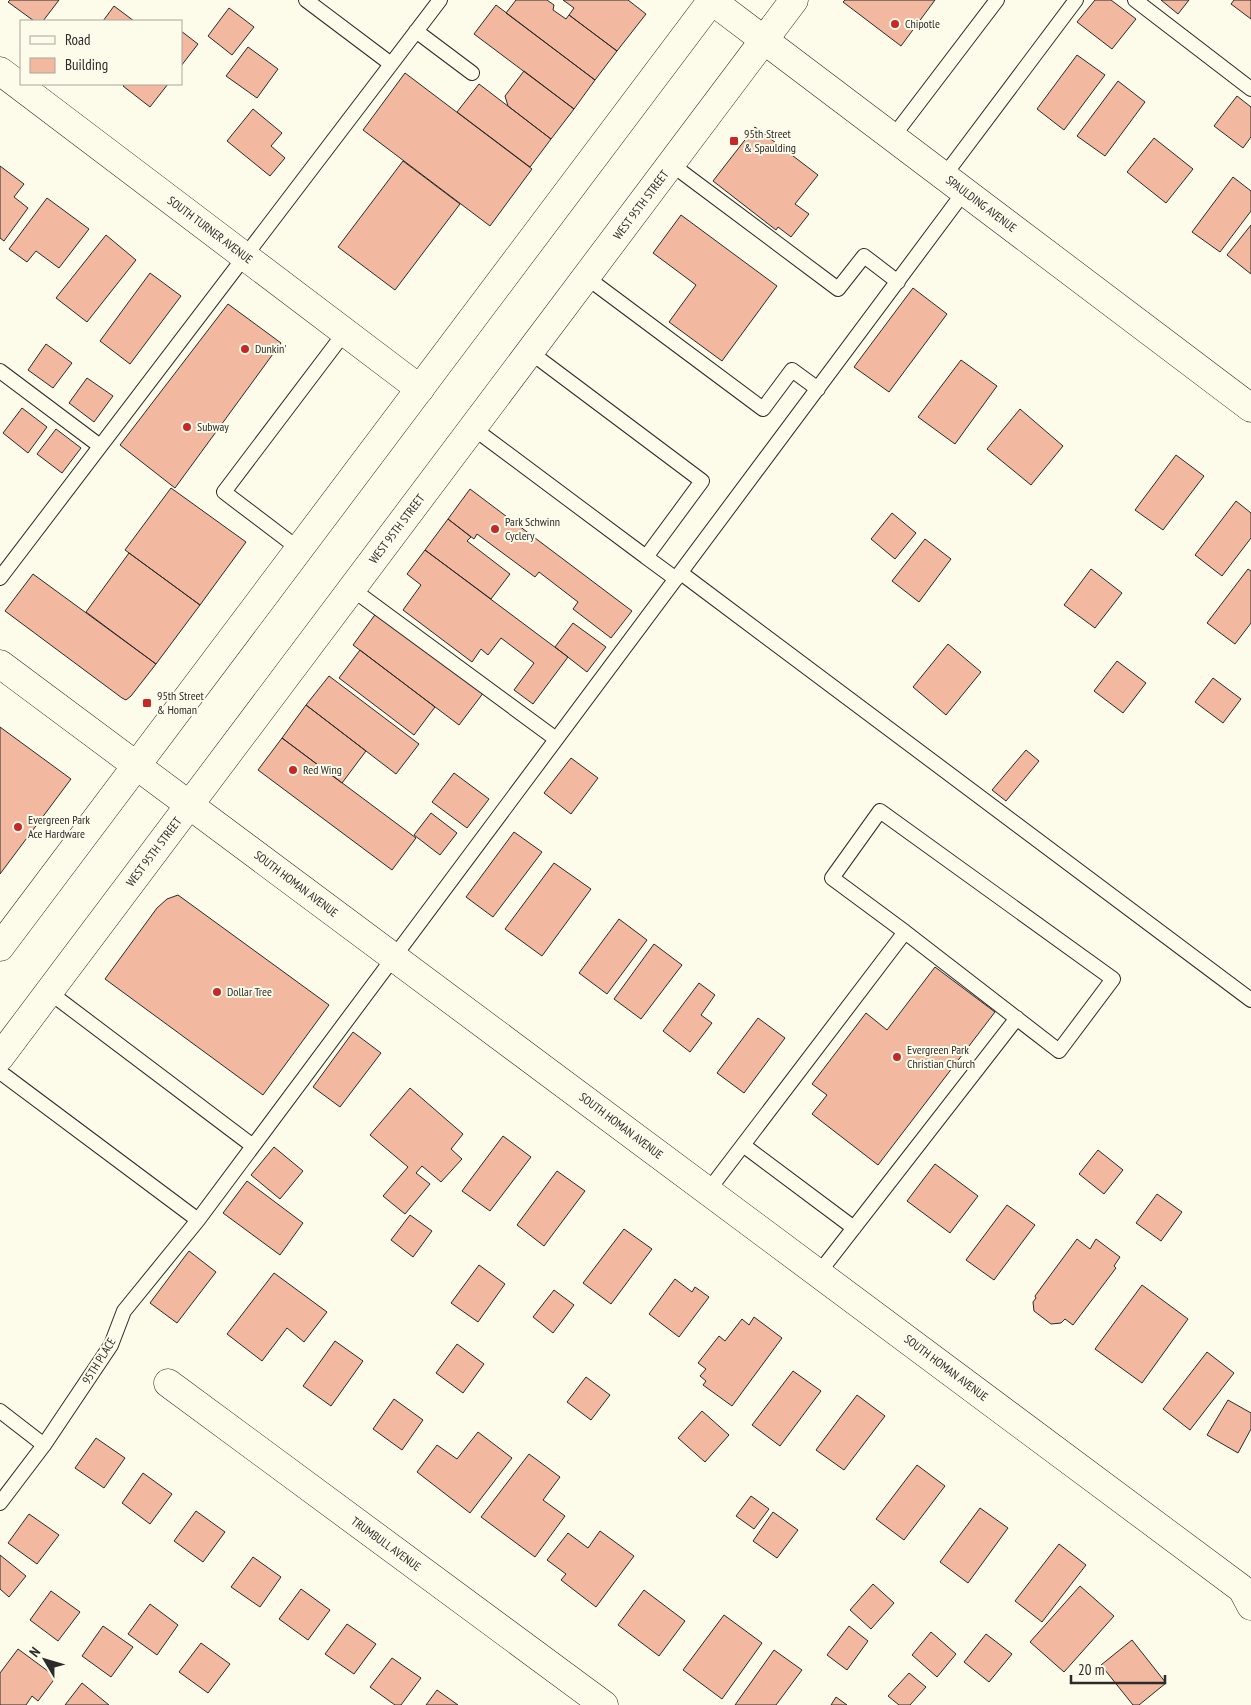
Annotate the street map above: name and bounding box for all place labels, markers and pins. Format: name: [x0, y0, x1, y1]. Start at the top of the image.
place label: Chipotle: [905, 16, 940, 31]
marker: Chipotle: [889, 18, 901, 30]
place label: 95th Street & Spaulding: [744, 126, 796, 155]
marker: 95th Street & Spaulding: [728, 135, 740, 147]
place label: Dunkin': [255, 341, 286, 356]
marker: Dunkin': [239, 343, 251, 355]
place label: Subway: [197, 419, 229, 434]
marker: Subway: [181, 421, 193, 433]
place label: Park Schwinn Cyclery: [505, 514, 560, 543]
marker: Park Schwinn Cyclery: [489, 523, 501, 535]
place label: 95th Street & Homan: [157, 688, 204, 717]
marker: 95th Street & Homan: [141, 697, 153, 709]
place label: Red Wing: [303, 762, 342, 777]
marker: Red Wing: [287, 764, 299, 776]
place label: Evergreen Park Ace Hardware: [28, 812, 90, 841]
marker: Evergreen Park Ace Hardware: [12, 821, 24, 833]
place label: Dollar Tree: [227, 984, 272, 999]
marker: Dollar Tree: [211, 986, 223, 998]
place label: Evergreen Park Christian Church: [907, 1042, 975, 1071]
marker: Evergreen Park Christian Church: [891, 1051, 903, 1063]

